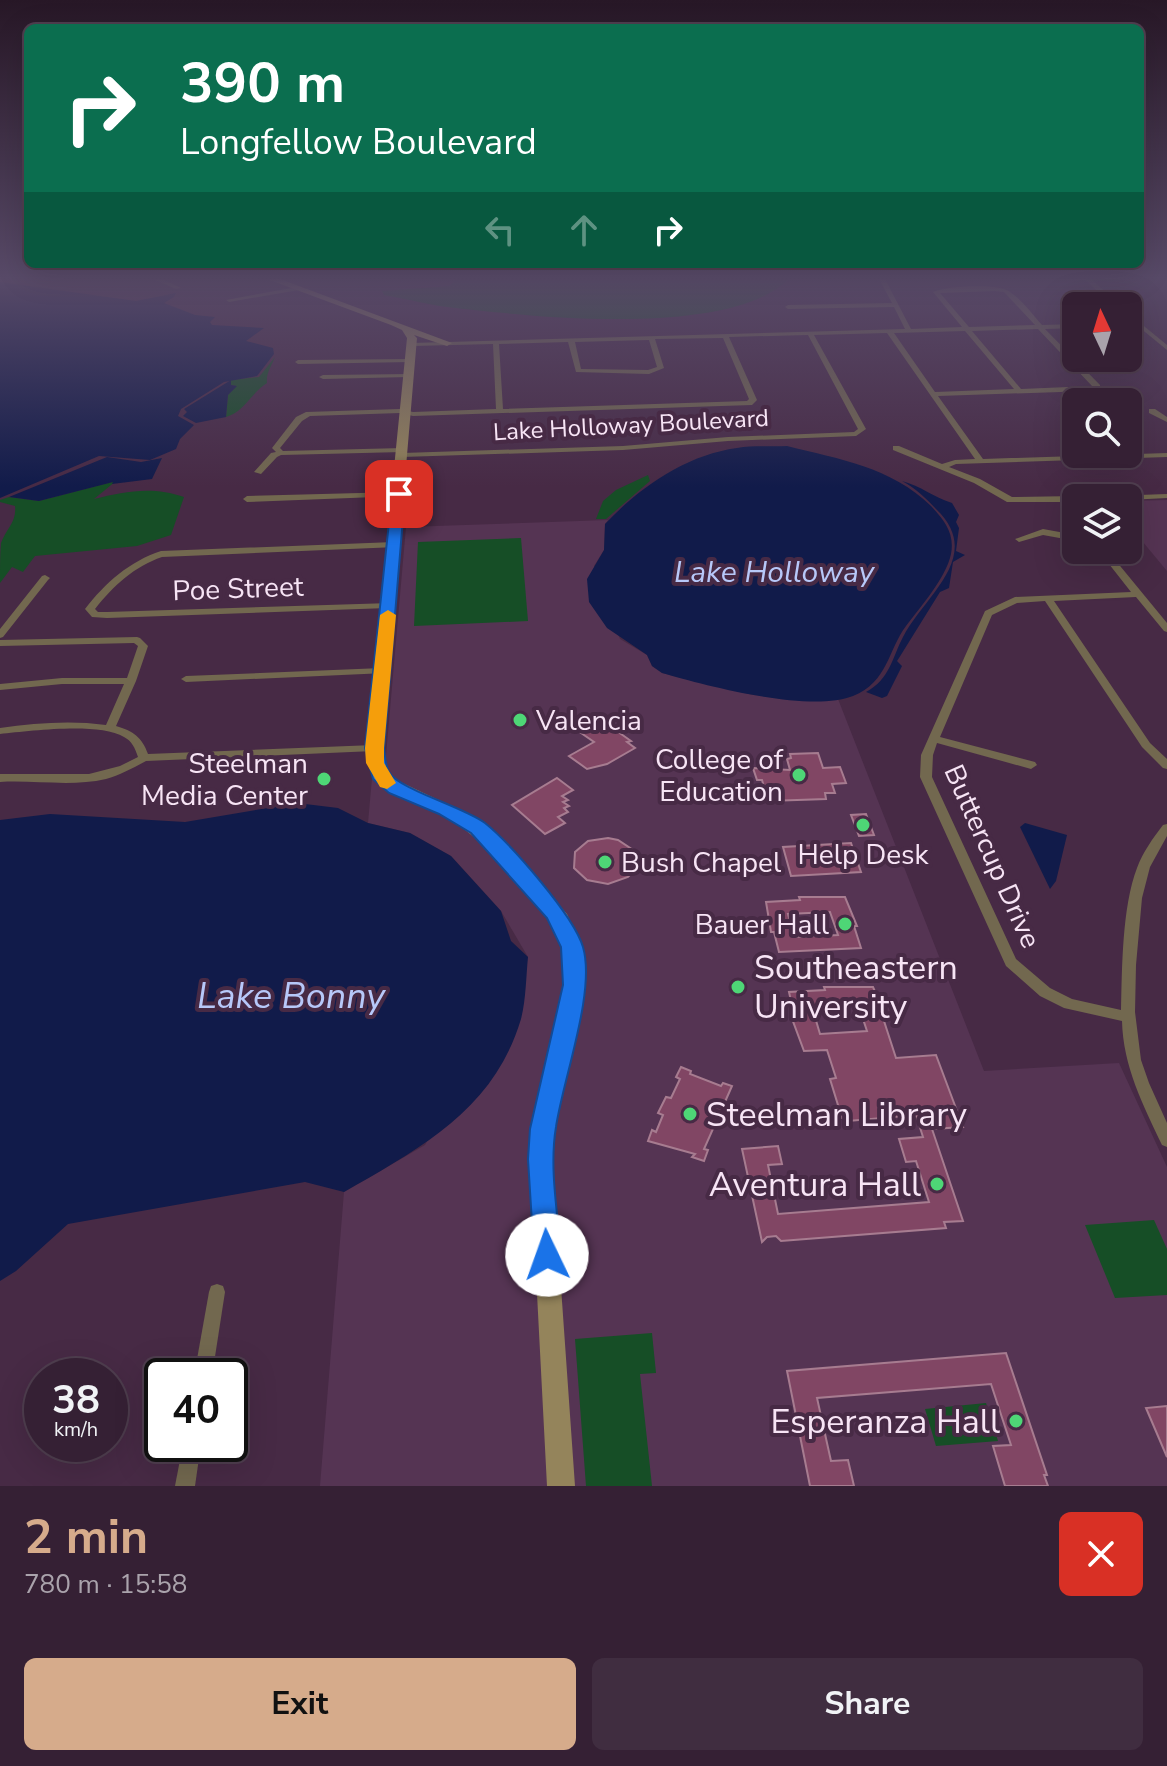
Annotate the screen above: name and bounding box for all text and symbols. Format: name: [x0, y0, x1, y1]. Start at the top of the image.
text: 390 m: [180, 45, 345, 122]
icon: right: [48, 56, 152, 160]
text: Longfellow Boulevard: [180, 118, 537, 167]
icon: left: [478, 208, 522, 252]
icon: ahead: [562, 208, 606, 252]
icon: right: [646, 208, 690, 252]
north arrow: [1062, 292, 1142, 372]
map controls: [1062, 292, 1142, 564]
button: search: [1062, 388, 1142, 468]
street label: Lake Holloway Boulevard: [492, 402, 770, 448]
pin: [365, 460, 433, 528]
icon: arrive: [377, 472, 421, 516]
button: layers: [1062, 484, 1142, 564]
water label: Lake Holloway: [674, 552, 876, 593]
street label: Poe Street: [172, 568, 304, 610]
place label: Valencia: [535, 702, 642, 740]
marker: Valencia: [511, 711, 529, 729]
place label: College of Education: [655, 741, 784, 811]
place label: Steelman Media Center: [141, 745, 308, 815]
street label: Buttercup Drive: [935, 759, 1050, 954]
marker: College of Education: [790, 766, 808, 784]
marker: Steelman Media Center: [315, 770, 333, 788]
marker: Help Desk: [854, 816, 872, 834]
place label: Help Desk: [797, 836, 930, 874]
place label: Bush Chapel: [621, 844, 782, 882]
marker: Bush Chapel: [596, 853, 614, 871]
place label: Bauer Hall: [695, 906, 830, 944]
marker: Bauer Hall: [836, 915, 854, 933]
place label: Southeastern University: [754, 945, 958, 1030]
water label: Lake Bonny: [197, 972, 387, 1021]
marker: Southeastern University: [729, 978, 747, 996]
place label: Steelman Library: [706, 1092, 967, 1138]
marker: Steelman Library: [681, 1105, 699, 1123]
place label: Aventura Hall: [709, 1162, 921, 1208]
marker: Aventura Hall: [928, 1175, 946, 1193]
position arrow: [505, 1213, 589, 1297]
speed limit sign: 40: [144, 1358, 248, 1462]
text: 38: [52, 1373, 100, 1427]
place label: Esperanza Hall: [770, 1399, 1000, 1445]
marker: Esperanza Hall: [1007, 1412, 1025, 1430]
text: km/h: [54, 1416, 98, 1443]
text: 2 min: [24, 1504, 148, 1570]
button: close: [1059, 1512, 1143, 1596]
text: 780 m · 15:58: [24, 1567, 187, 1602]
button: Exit: [24, 1658, 576, 1750]
button: Share: [592, 1658, 1143, 1750]

